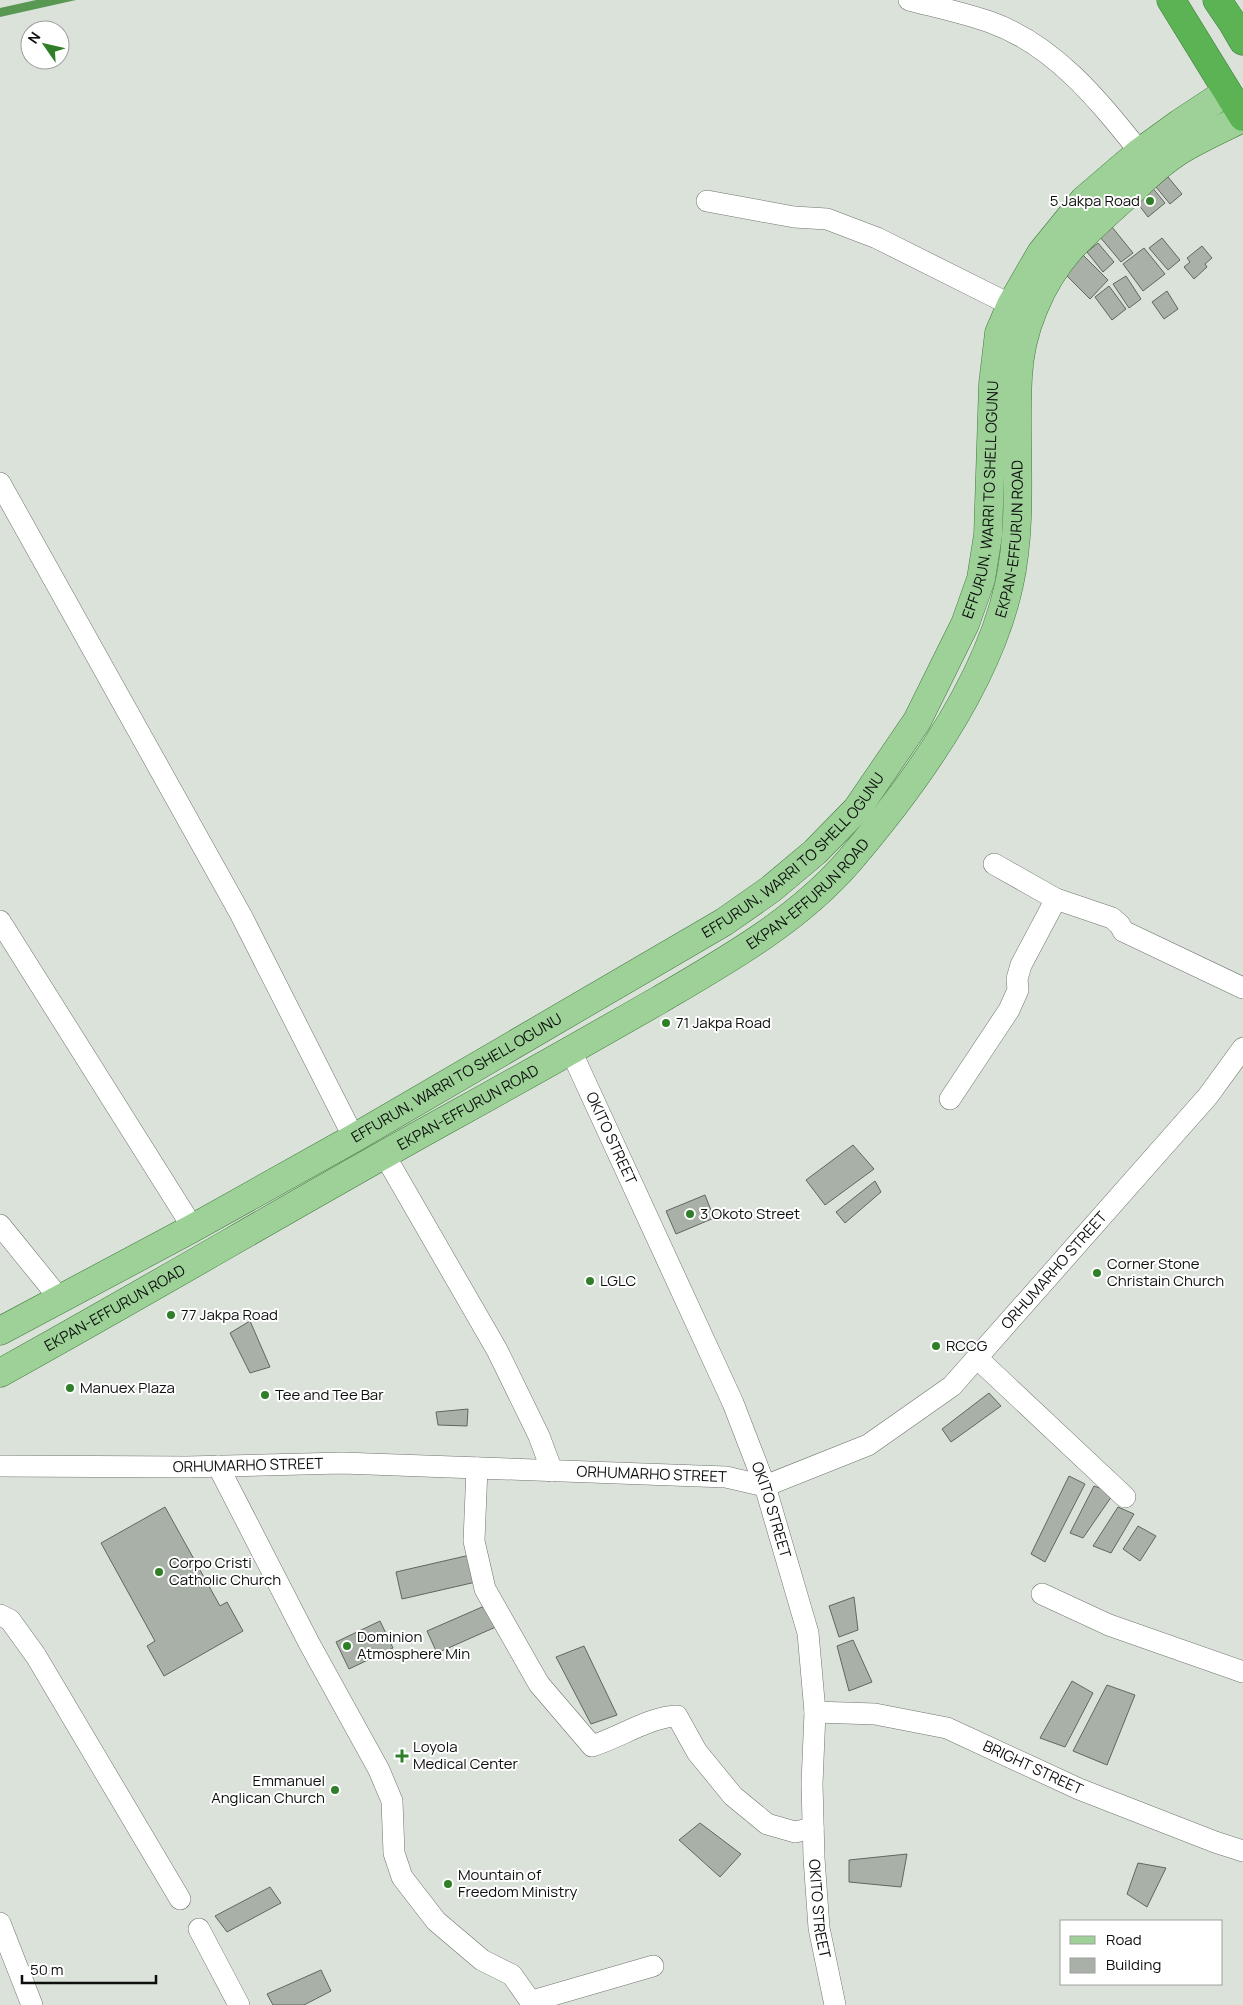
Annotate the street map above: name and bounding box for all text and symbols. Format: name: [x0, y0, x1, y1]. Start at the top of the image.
north arrow: [20, 20, 70, 70]
text: N: [23, 28, 44, 47]
place label: 5 Jakpa Road: [1050, 190, 1140, 211]
marker: 5 Jakpa Road: [1144, 195, 1156, 207]
street label: EFFURUN, WARRI TO SHELL OGUNU: [957, 380, 1003, 621]
street label: EKPAN-EFFURUN ROAD: [990, 460, 1028, 620]
street label: EFFURUN, WARRI TO SHELL OGUNU: [698, 768, 889, 943]
street label: EKPAN-EFFURUN ROAD: [742, 834, 874, 954]
street label: EFFURUN, WARRI TO SHELL OGUNU: [347, 1008, 566, 1147]
place label: 71 Jakpa Road: [676, 1012, 771, 1033]
marker: 71 Jakpa Road: [660, 1017, 672, 1029]
street label: EKPAN-EFFURUN ROAD: [393, 1059, 542, 1155]
street label: OKITO STREET: [581, 1088, 642, 1188]
place label: 3 Okoto Street: [700, 1203, 800, 1224]
street label: ORHUMARHO STREET: [996, 1207, 1111, 1334]
marker: 3 Okoto Street: [684, 1208, 696, 1220]
place label: Corner Stone Christain Church: [1107, 1253, 1224, 1291]
street label: EKPAN-EFFURUN ROAD: [40, 1259, 189, 1356]
marker: Corner Stone Christain Church: [1091, 1267, 1103, 1279]
place label: LGLC: [600, 1270, 637, 1291]
marker: LGLC: [584, 1275, 596, 1287]
place label: 77 Jakpa Road: [181, 1304, 278, 1325]
marker: 77 Jakpa Road: [165, 1309, 177, 1321]
place label: RCCG: [946, 1335, 988, 1356]
marker: RCCG: [930, 1340, 942, 1352]
place label: Manuex Plaza: [80, 1377, 175, 1398]
marker: Manuex Plaza: [64, 1382, 76, 1394]
place label: Tee and Tee Bar: [275, 1384, 384, 1405]
marker: Tee and Tee Bar: [259, 1389, 271, 1401]
street label: ORHUMARHO STREET: [173, 1452, 324, 1477]
street label: OKITO STREET: [747, 1458, 796, 1560]
street label: ORHUMARHO STREET: [576, 1461, 727, 1487]
place label: Corpo Cristi Catholic Church: [169, 1552, 281, 1590]
marker: Corpo Cristi Catholic Church: [153, 1566, 165, 1578]
place label: Dominion Atmosphere Min: [357, 1626, 470, 1664]
marker: Dominion Atmosphere Min: [341, 1640, 353, 1652]
street label: BRIGHT STREET: [980, 1735, 1087, 1800]
place label: Loyola Medical Center: [413, 1736, 519, 1774]
marker: Loyola Medical Center: [395, 1749, 409, 1763]
place label: Emmanuel Anglican Church: [211, 1770, 325, 1808]
marker: Emmanuel Anglican Church: [329, 1784, 341, 1796]
street label: OKITO STREET: [804, 1858, 836, 1960]
place label: Mountain of Freedom Ministry: [458, 1864, 578, 1902]
marker: Mountain of Freedom Ministry: [442, 1878, 454, 1890]
legend: [1060, 1920, 1223, 1985]
text: Road: [1106, 1929, 1142, 1950]
scale bar: [22, 1952, 156, 1984]
text: Building: [1106, 1954, 1161, 1975]
text: 50 m: [30, 1959, 64, 1980]

